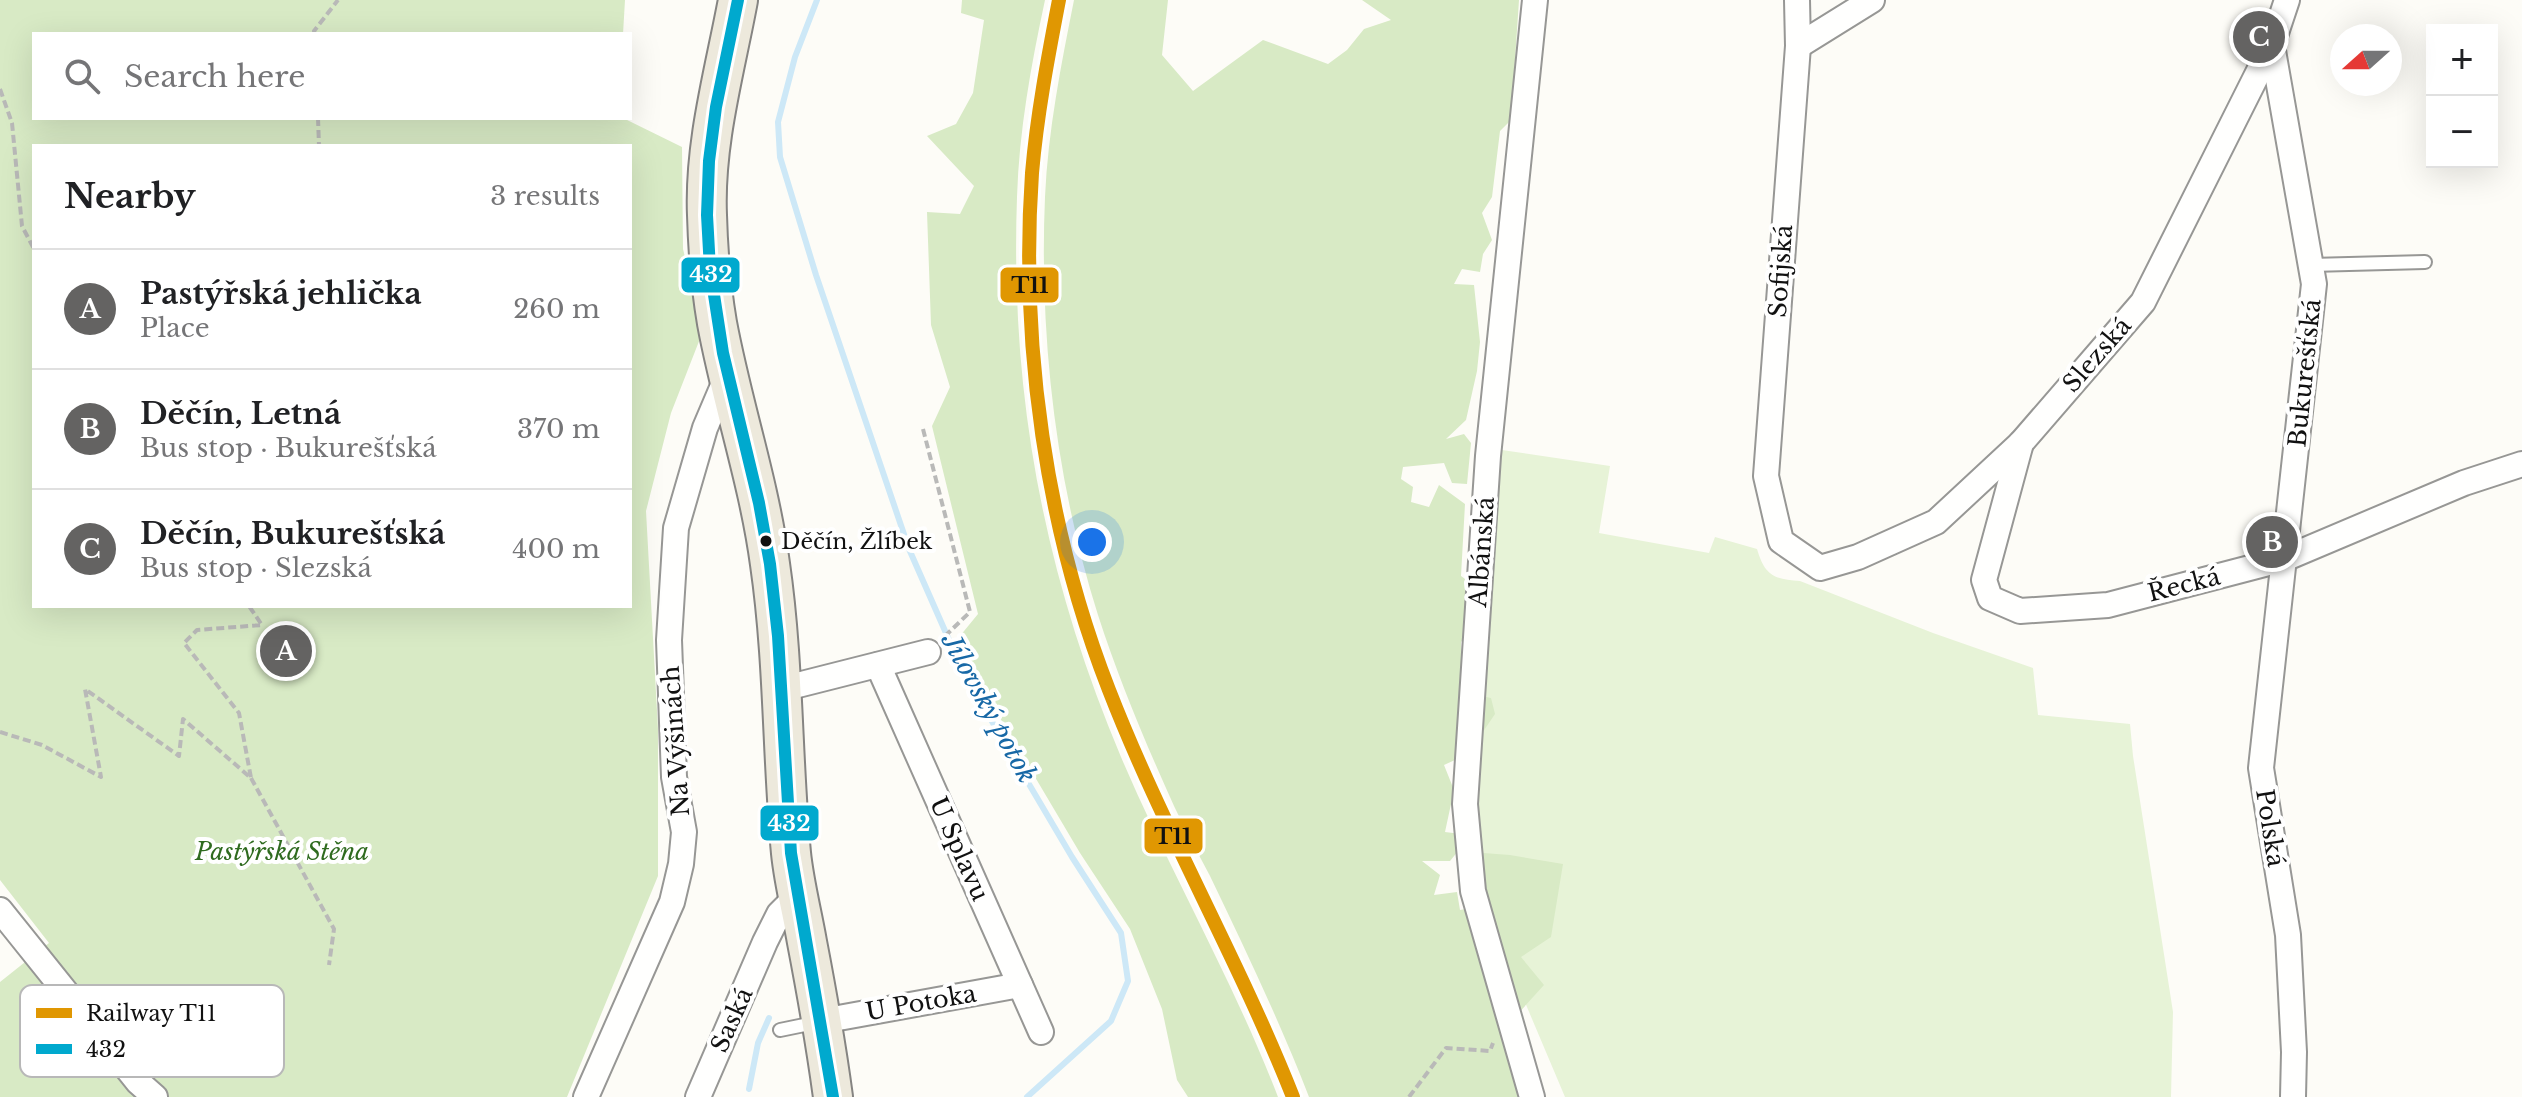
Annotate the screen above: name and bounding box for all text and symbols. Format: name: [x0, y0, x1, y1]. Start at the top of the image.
pin: C: [2233, 7, 2285, 67]
north arrow: [2330, 24, 2402, 96]
map controls: [2426, 24, 2498, 168]
button: +: [2426, 24, 2498, 96]
search box: [32, 32, 632, 120]
icon: search: [60, 54, 104, 98]
text: Search here: [124, 58, 305, 95]
button: −: [2426, 96, 2498, 168]
text: Nearby: [64, 175, 196, 217]
text: 3 results: [490, 180, 600, 212]
street label: Sofijská: [1763, 223, 1798, 318]
line badge: 432: [680, 256, 741, 294]
text: 432: [690, 261, 732, 288]
line badge: T11: [999, 266, 1060, 304]
text: T11: [1011, 272, 1049, 299]
text: Pastýřská jehlička: [140, 275, 422, 312]
text: A: [79, 293, 101, 325]
text: 260 m: [513, 293, 600, 325]
street label: Bukurešťská: [2282, 297, 2327, 449]
street label: Slezská: [2056, 311, 2137, 398]
text: Place: [140, 312, 210, 344]
text: Děčín, Letná: [140, 395, 341, 432]
text: B: [80, 413, 100, 445]
text: 370 m: [517, 413, 600, 445]
text: Bus stop · Bukurešťská: [140, 432, 437, 464]
street label: Albánská: [1463, 495, 1500, 609]
pin: B: [2246, 512, 2298, 572]
text: Děčín, Bukurešťská: [140, 515, 446, 552]
your location: [1072, 522, 1112, 562]
place label: Děčín, Žlíbek: [781, 527, 933, 555]
text: C: [79, 533, 101, 565]
text: 400 m: [512, 533, 600, 565]
marker: Děčín, Žlíbek: [758, 533, 774, 549]
text: Bus stop · Slezská: [140, 552, 372, 584]
street label: Řecká: [2145, 561, 2224, 607]
pin: A: [260, 621, 312, 681]
water label: Jílovský potok: [934, 627, 1043, 789]
street label: Na Výšinách: [656, 665, 695, 817]
street label: Polská: [2250, 787, 2291, 870]
street label: U Splavu: [924, 792, 995, 905]
line badge: 432: [759, 804, 820, 842]
text: 432: [768, 810, 810, 837]
line badge: T11: [1143, 817, 1204, 855]
text: T11: [1154, 823, 1192, 850]
park label: Pastýřská Stěna: [194, 837, 369, 866]
street label: U Potoka: [863, 978, 979, 1027]
street label: Saská: [705, 982, 759, 1057]
legend: [20, 985, 284, 1077]
text: Railway T11: [86, 1000, 217, 1027]
text: 432: [86, 1036, 126, 1063]

